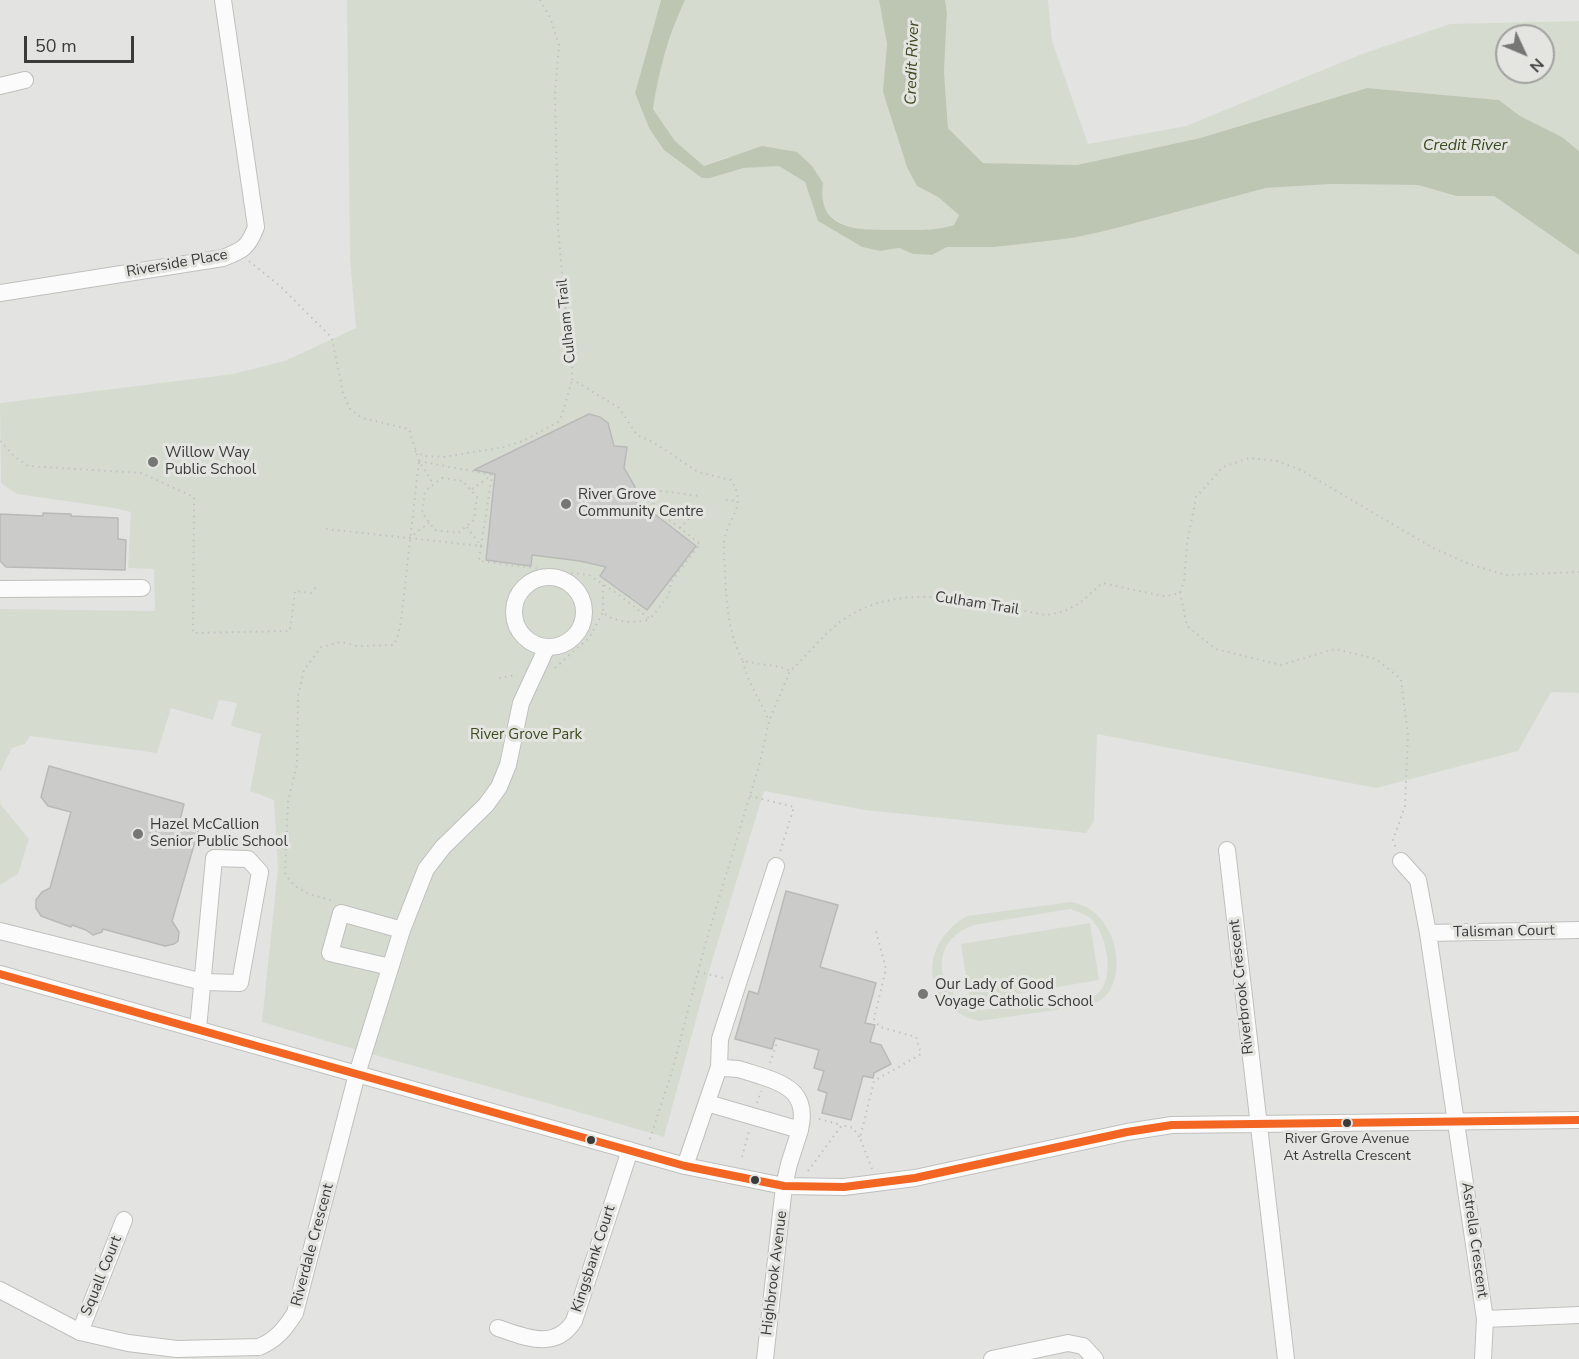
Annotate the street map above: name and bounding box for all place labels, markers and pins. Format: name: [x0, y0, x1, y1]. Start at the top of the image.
place label: Willow Way Public School: [165, 444, 256, 479]
marker: Willow Way Public School: [146, 455, 160, 469]
place label: River Grove Community Centre: [578, 486, 703, 521]
marker: River Grove Community Centre: [559, 497, 573, 511]
place label: Hazel McCallion Senior Public School: [150, 816, 288, 851]
marker: Hazel McCallion Senior Public School: [131, 827, 145, 841]
place label: Our Lady of Good Voyage Catholic School: [935, 976, 1093, 1011]
marker: Our Lady of Good Voyage Catholic School: [916, 987, 930, 1001]
marker: River Grove Avenue At Astrella Crescent: [1341, 1117, 1353, 1129]
place label: River Grove Avenue At Astrella Crescent: [1283, 1132, 1411, 1164]
unlabelled marker: [585, 1134, 597, 1146]
unlabelled marker: [749, 1174, 761, 1186]

